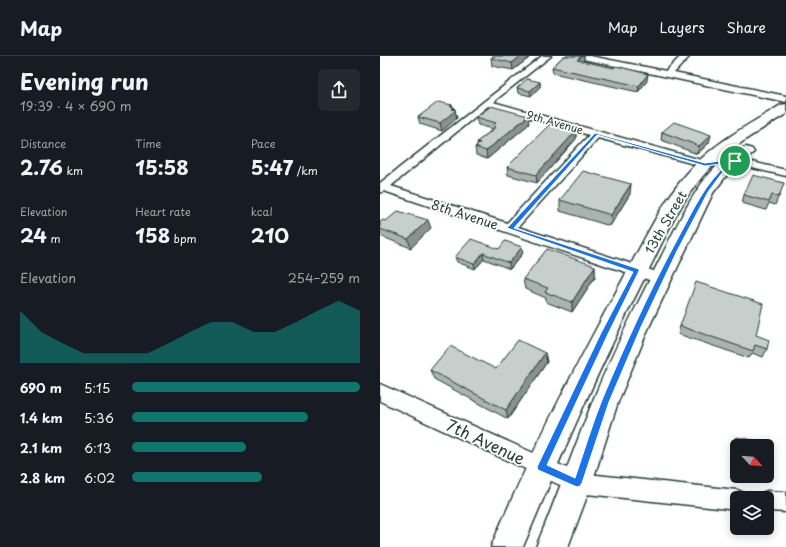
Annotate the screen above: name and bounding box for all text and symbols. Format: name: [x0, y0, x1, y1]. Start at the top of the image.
text: Map: [20, 14, 62, 42]
text: Map: [608, 17, 638, 38]
text: Layers: [660, 17, 705, 38]
text: Share: [727, 17, 766, 38]
text: Evening run: [20, 64, 149, 97]
button: share: [318, 69, 360, 111]
text: 19:39 · 4 × 690 m: [20, 96, 132, 115]
street label: 9th Avenue: [525, 106, 585, 138]
text: Distance: [20, 135, 66, 152]
text: Time: [135, 135, 161, 152]
text: Pace: [251, 135, 275, 152]
pin: [718, 144, 752, 178]
icon: arrive: [724, 150, 746, 172]
text: 2.76: [20, 152, 63, 182]
text: 15:58: [135, 152, 189, 182]
text: 5:47: [251, 152, 293, 182]
text: km: [63, 162, 83, 179]
text: /km: [293, 162, 318, 179]
street label: 13th Street: [639, 187, 691, 257]
street label: 8th Avenue: [429, 194, 501, 234]
text: Elevation: [20, 203, 67, 220]
text: Heart rate: [135, 203, 191, 220]
text: kcal: [251, 203, 273, 220]
text: 24: [20, 220, 47, 250]
text: 158: [135, 220, 170, 250]
text: 210: [251, 220, 289, 250]
text: m: [47, 230, 61, 247]
text: bpm: [170, 230, 197, 247]
text: Elevation: [20, 268, 76, 287]
text: 254–259 m: [288, 268, 360, 287]
text: 690 m: [20, 378, 62, 397]
text: 5:15: [84, 378, 110, 397]
text: 1.4 km: [20, 408, 63, 427]
text: 5:36: [84, 408, 114, 427]
street label: 7th Avenue: [443, 412, 530, 470]
text: 2.1 km: [20, 438, 62, 457]
text: 6:13: [84, 438, 111, 457]
north arrow: [730, 439, 774, 483]
map controls: [730, 439, 774, 535]
text: 2.8 km: [20, 468, 65, 487]
text: 6:02: [84, 468, 115, 487]
button: layers: [730, 491, 774, 535]

